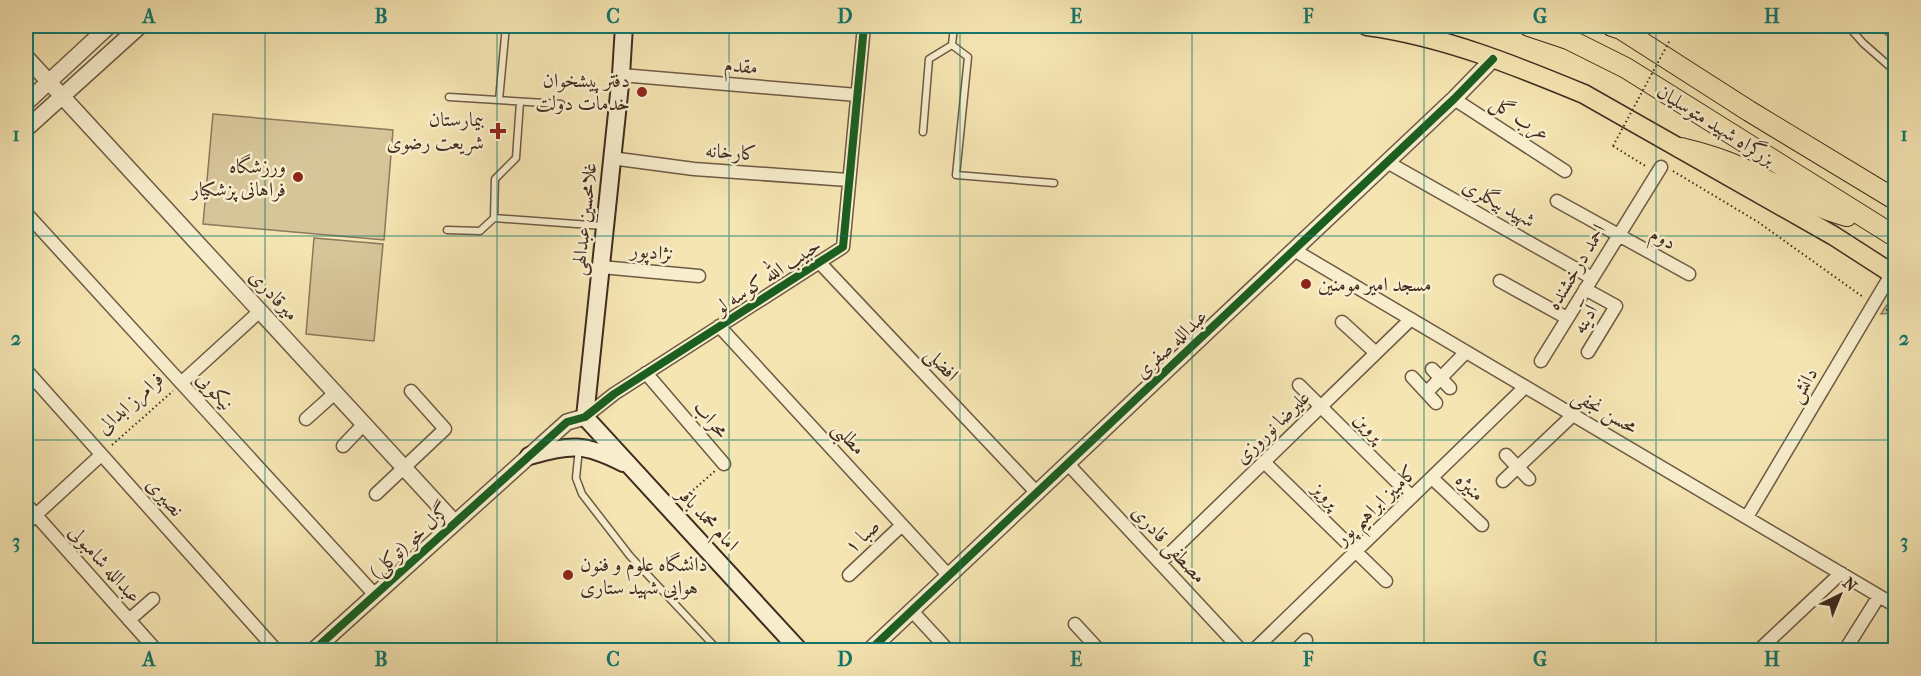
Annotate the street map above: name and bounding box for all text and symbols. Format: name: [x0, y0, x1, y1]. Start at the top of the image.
text: A: [141, 5, 157, 28]
text: B: [374, 5, 388, 28]
text: C: [606, 5, 620, 28]
text: D: [837, 5, 853, 28]
text: E: [1070, 5, 1082, 28]
text: F: [1302, 5, 1314, 28]
text: G: [1533, 5, 1547, 28]
text: H: [1764, 5, 1780, 28]
street label: مقدم: [723, 53, 759, 85]
place label: دفتر پیشخوان خدمات دولت: [535, 69, 630, 115]
street label: بزرگراه شهید متوسلیان: [1652, 78, 1781, 172]
marker: دفتر پیشخوان خدمات دولت: [635, 85, 649, 99]
street label: عرب گل: [1485, 90, 1554, 147]
place label: بیمارستان شریعت رضوی: [386, 108, 485, 156]
marker: بیمارستان شریعت رضوی: [489, 122, 507, 140]
text: 1: [12, 123, 20, 146]
text: 1: [1900, 123, 1908, 146]
street label: کارخانه: [704, 139, 758, 165]
place label: ورزشگاه فراهانی پزشکیار: [189, 153, 286, 203]
street label: غلامحسین عبدالهی: [567, 161, 603, 277]
marker: ورزشگاه فراهانی پزشکیار: [291, 170, 305, 184]
street label: شهید بیگلری: [1458, 172, 1540, 233]
street label: احمد درخشنده: [1541, 220, 1611, 314]
street label: دوم: [1643, 222, 1680, 260]
street label: حبیب الله کوسه لو: [707, 230, 826, 322]
street label: نژادپور: [627, 238, 675, 269]
street label: میرقادری: [245, 265, 303, 325]
place label: مسجد امیر مومنین: [1318, 273, 1431, 297]
marker: مسجد امیر مومنین: [1299, 277, 1313, 291]
street label: آدینه: [1567, 297, 1604, 338]
street label: عبدالله صفری: [1130, 305, 1213, 384]
text: 2: [11, 327, 21, 350]
text: 2: [1899, 327, 1909, 350]
street label: افضلی: [918, 342, 963, 388]
street label: دانش: [1784, 363, 1824, 408]
street label: فرامرز ابدالی: [92, 367, 169, 440]
street label: نیکویی: [190, 367, 238, 416]
street label: محسن نجفی: [1567, 383, 1641, 441]
street label: علیرضا نوروزی: [1230, 386, 1315, 469]
street label: محراب: [688, 396, 733, 443]
street label: پروین: [1348, 407, 1391, 450]
street label: مطلبی: [824, 417, 870, 463]
street label: کامبیز ابراهیم پور: [1329, 460, 1427, 557]
street label: منیژه: [1451, 468, 1489, 506]
street label: نصیری: [142, 473, 189, 521]
street label: پرویز: [1305, 475, 1346, 516]
street label: امام محمد باقر: [667, 481, 744, 560]
street label: گزل خو (توکلی): [363, 497, 457, 586]
street label: مصطفی قادری: [1125, 500, 1211, 590]
street label: صبا ۱: [840, 514, 884, 558]
street label: عبدالله شامبولی: [63, 520, 146, 608]
text: 3: [12, 530, 20, 553]
text: 3: [1900, 530, 1908, 553]
place label: دانشگاه علوم و فنون هوایی شهید ستاری: [580, 551, 708, 601]
north arrow: [1810, 565, 1870, 625]
marker: دانشگاه علوم و فنون هوایی شهید ستاری: [561, 568, 575, 582]
text: N: [1839, 573, 1861, 596]
text: A: [141, 648, 157, 671]
text: B: [374, 648, 388, 671]
text: C: [606, 648, 620, 671]
text: D: [837, 648, 853, 671]
text: E: [1070, 648, 1082, 671]
text: F: [1302, 648, 1314, 671]
text: G: [1533, 648, 1547, 671]
text: H: [1764, 648, 1780, 671]

